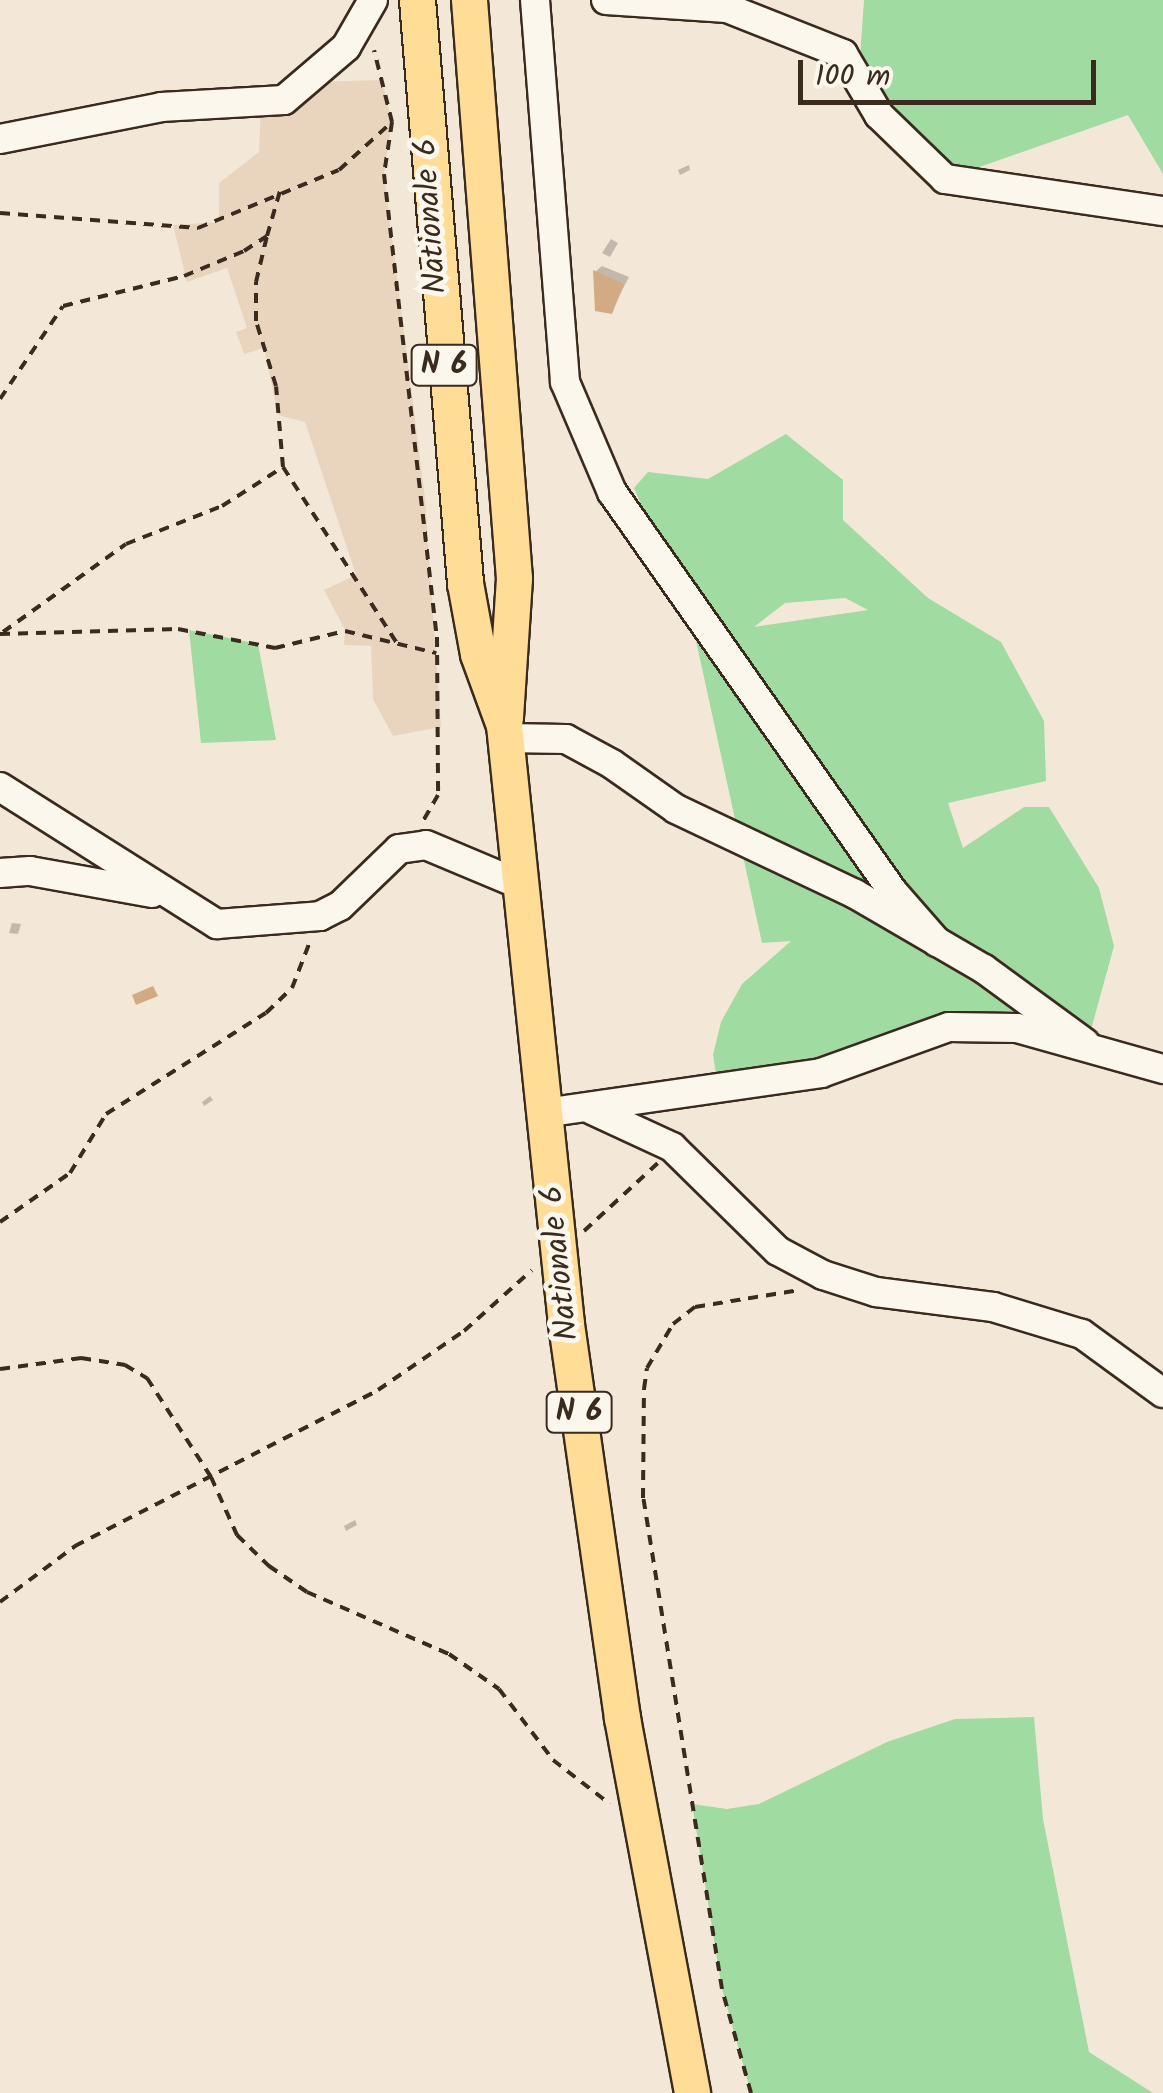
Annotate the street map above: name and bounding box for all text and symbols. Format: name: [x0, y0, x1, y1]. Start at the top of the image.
scale bar: [803, 40, 1100, 102]
text: 100 m: [815, 53, 890, 101]
street label: Nationale 6: [407, 137, 457, 295]
road number: N 6: [409, 340, 479, 390]
street label: Nationale 6: [534, 1183, 588, 1343]
road number: N 6: [544, 1387, 614, 1437]

